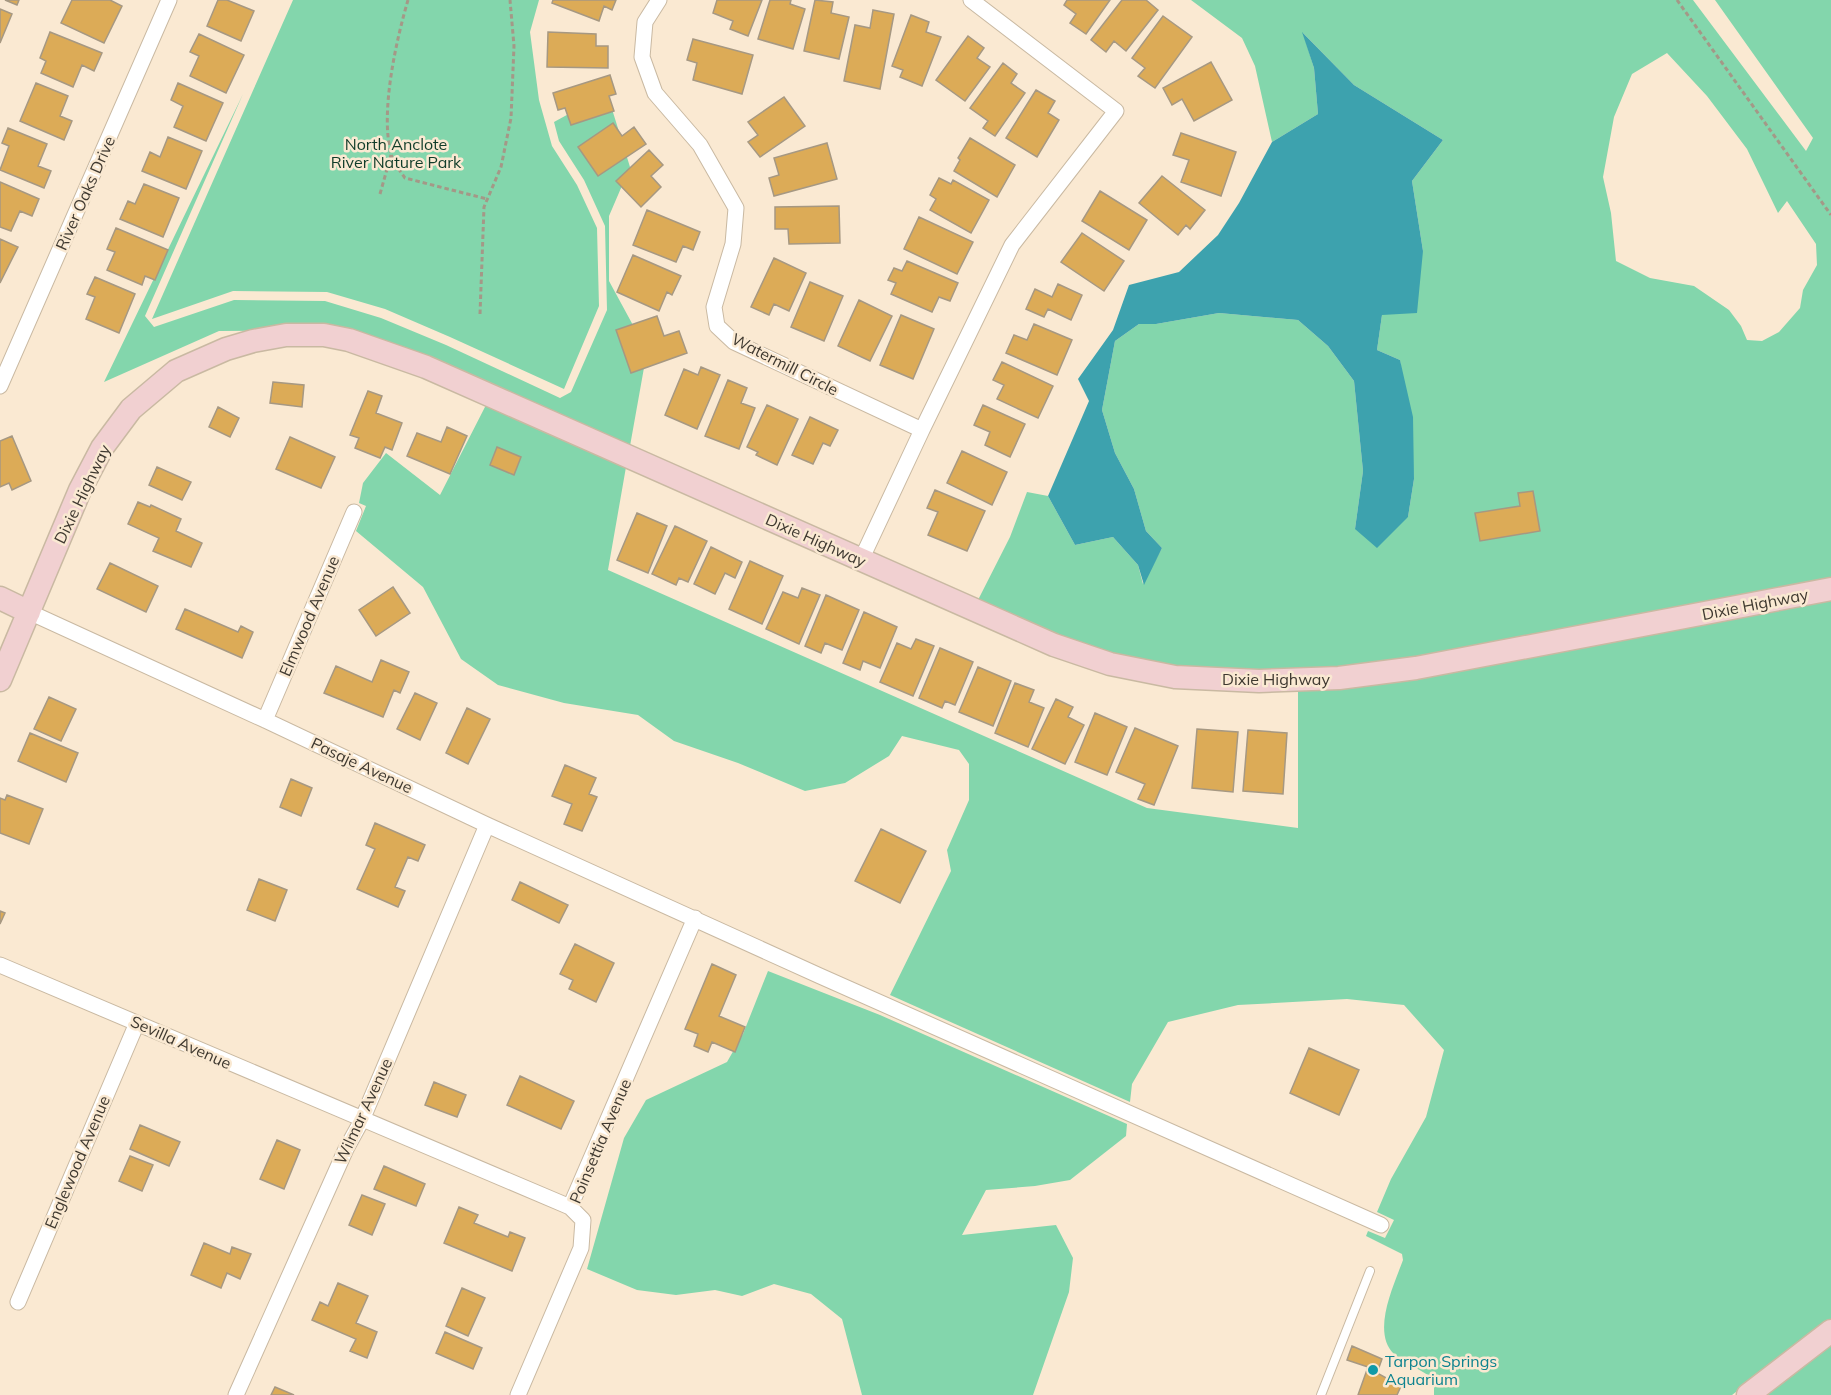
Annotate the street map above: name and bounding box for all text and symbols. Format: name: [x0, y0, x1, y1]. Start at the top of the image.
street label: River Oaks Drive: [51, 133, 119, 253]
park label: North Anclote River Nature Park: [331, 134, 462, 172]
street label: Watermill Circle: [728, 329, 842, 399]
street label: Dixie Highway: [49, 441, 115, 547]
street label: Dixie Highway: [763, 509, 870, 571]
street label: Elmwood Avenue: [275, 553, 343, 679]
street label: Dixie Highway: [1700, 584, 1810, 624]
street label: Dixie Highway: [1222, 669, 1330, 689]
street label: Pasaje Avenue: [308, 733, 416, 797]
street label: Sevilla Avenue: [128, 1011, 234, 1073]
street label: Wilmar Avenue: [330, 1055, 396, 1167]
street label: Poinsettia Avenue: [565, 1076, 635, 1206]
street label: Englewood Avenue: [40, 1093, 114, 1231]
place label: Tarpon Springs Aquarium: [1385, 1351, 1497, 1389]
marker: Tarpon Springs Aquarium: [1366, 1363, 1380, 1377]

